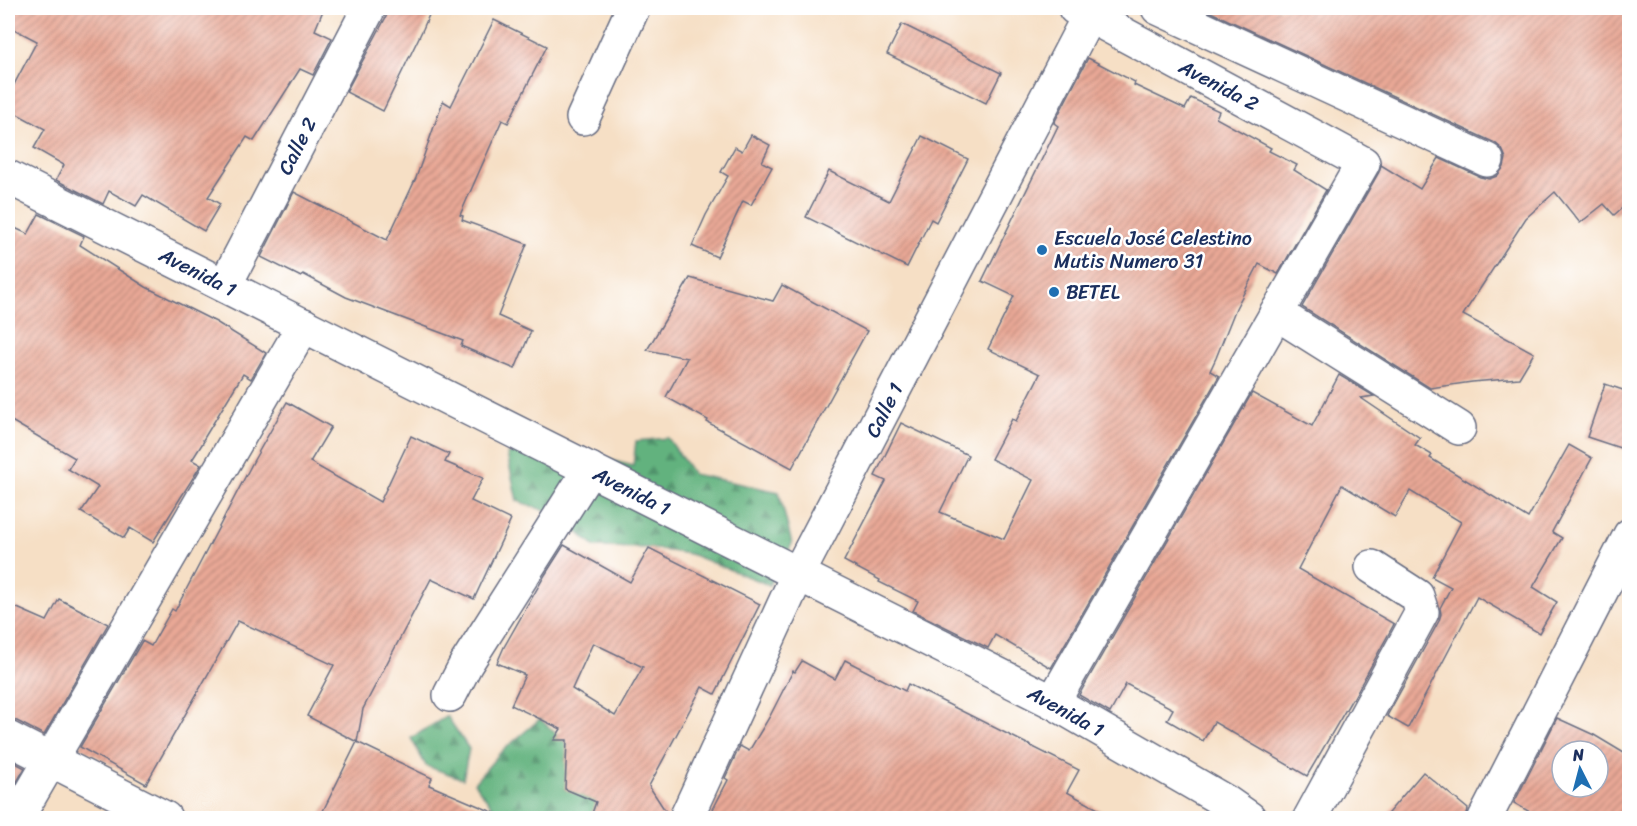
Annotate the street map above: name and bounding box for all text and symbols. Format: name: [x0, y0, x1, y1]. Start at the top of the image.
street label: Avenida 2: [1172, 49, 1265, 121]
street label: Calle 2: [268, 111, 327, 181]
place label: Escuela José Celestino Mutis Numero 31: [1054, 221, 1252, 279]
street label: Avenida 1: [152, 237, 243, 307]
marker: Escuela José Celestino Mutis Numero 31: [1035, 243, 1049, 257]
place label: BETEL: [1066, 275, 1120, 310]
marker: BETEL: [1047, 285, 1061, 299]
street label: Calle 1: [856, 376, 913, 444]
street label: Avenida 1: [586, 456, 677, 526]
street label: Avenida 1: [1020, 675, 1111, 747]
north arrow: [1550, 739, 1610, 799]
text: N: [1570, 739, 1586, 770]

